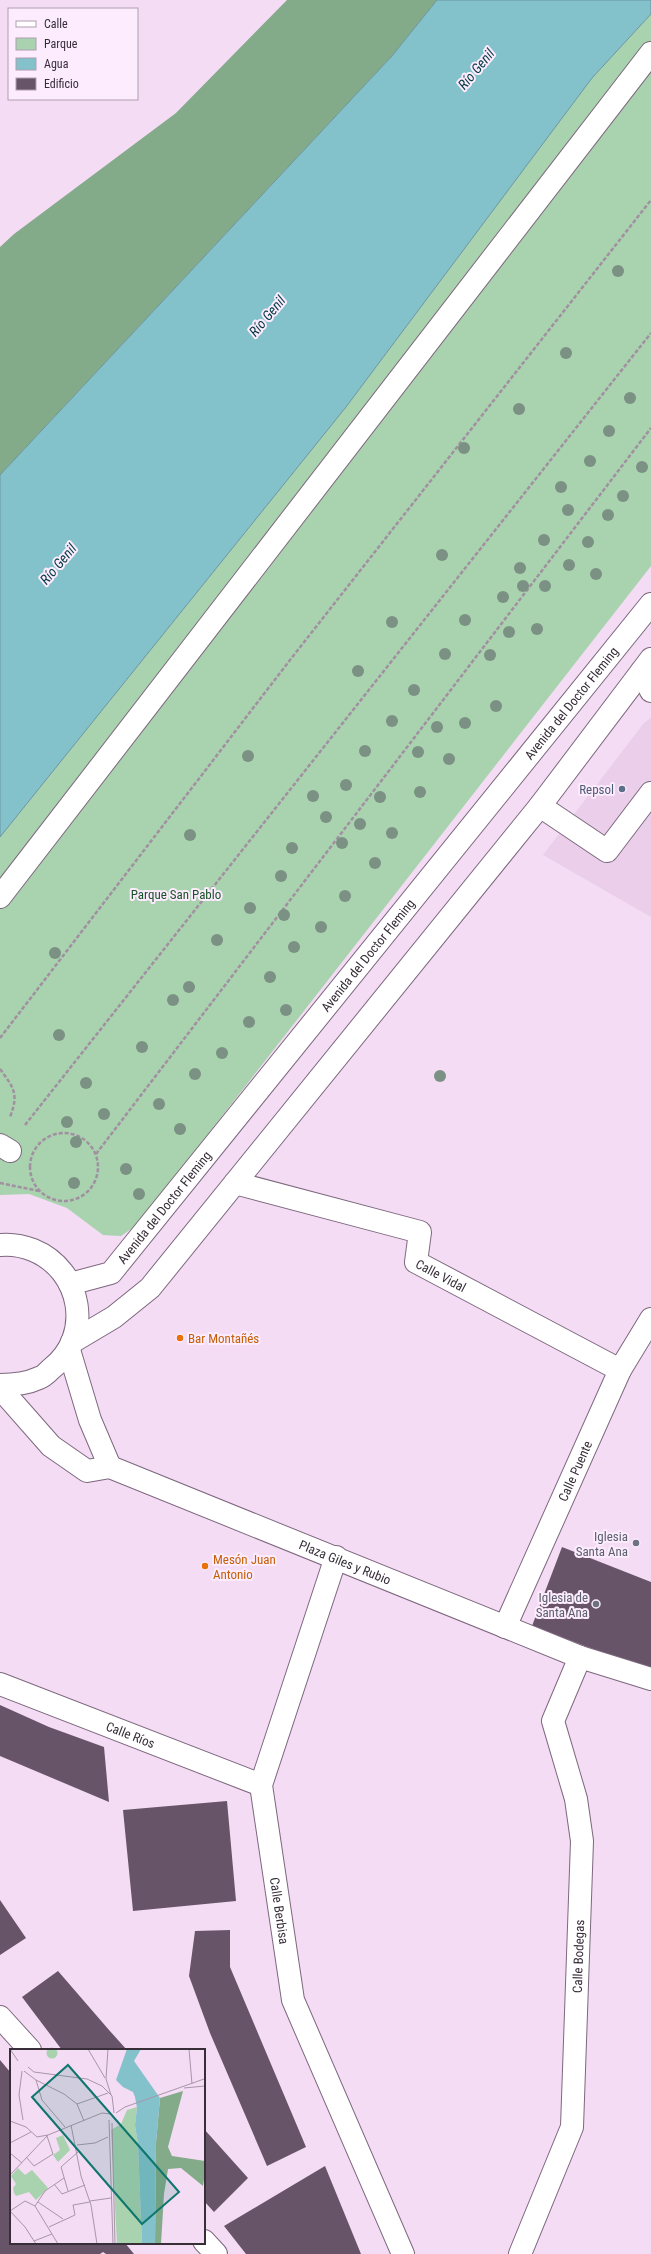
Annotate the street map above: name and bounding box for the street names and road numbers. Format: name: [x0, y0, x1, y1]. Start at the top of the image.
street label: Avenida del Doctor Fleming: [522, 644, 621, 763]
street label: Avenida del Doctor Fleming: [318, 896, 418, 1015]
street label: Avenida del Doctor Fleming: [115, 1148, 214, 1267]
street label: Calle Vidal: [413, 1256, 468, 1295]
street label: Calle Puente: [555, 1439, 595, 1504]
street label: Plaza Giles y Rubio: [297, 1537, 393, 1588]
street label: Calle Ríos: [104, 1719, 157, 1751]
street label: Calle Berbisa: [267, 1876, 292, 1945]
street label: Calle Bodegas: [570, 1919, 587, 1993]

